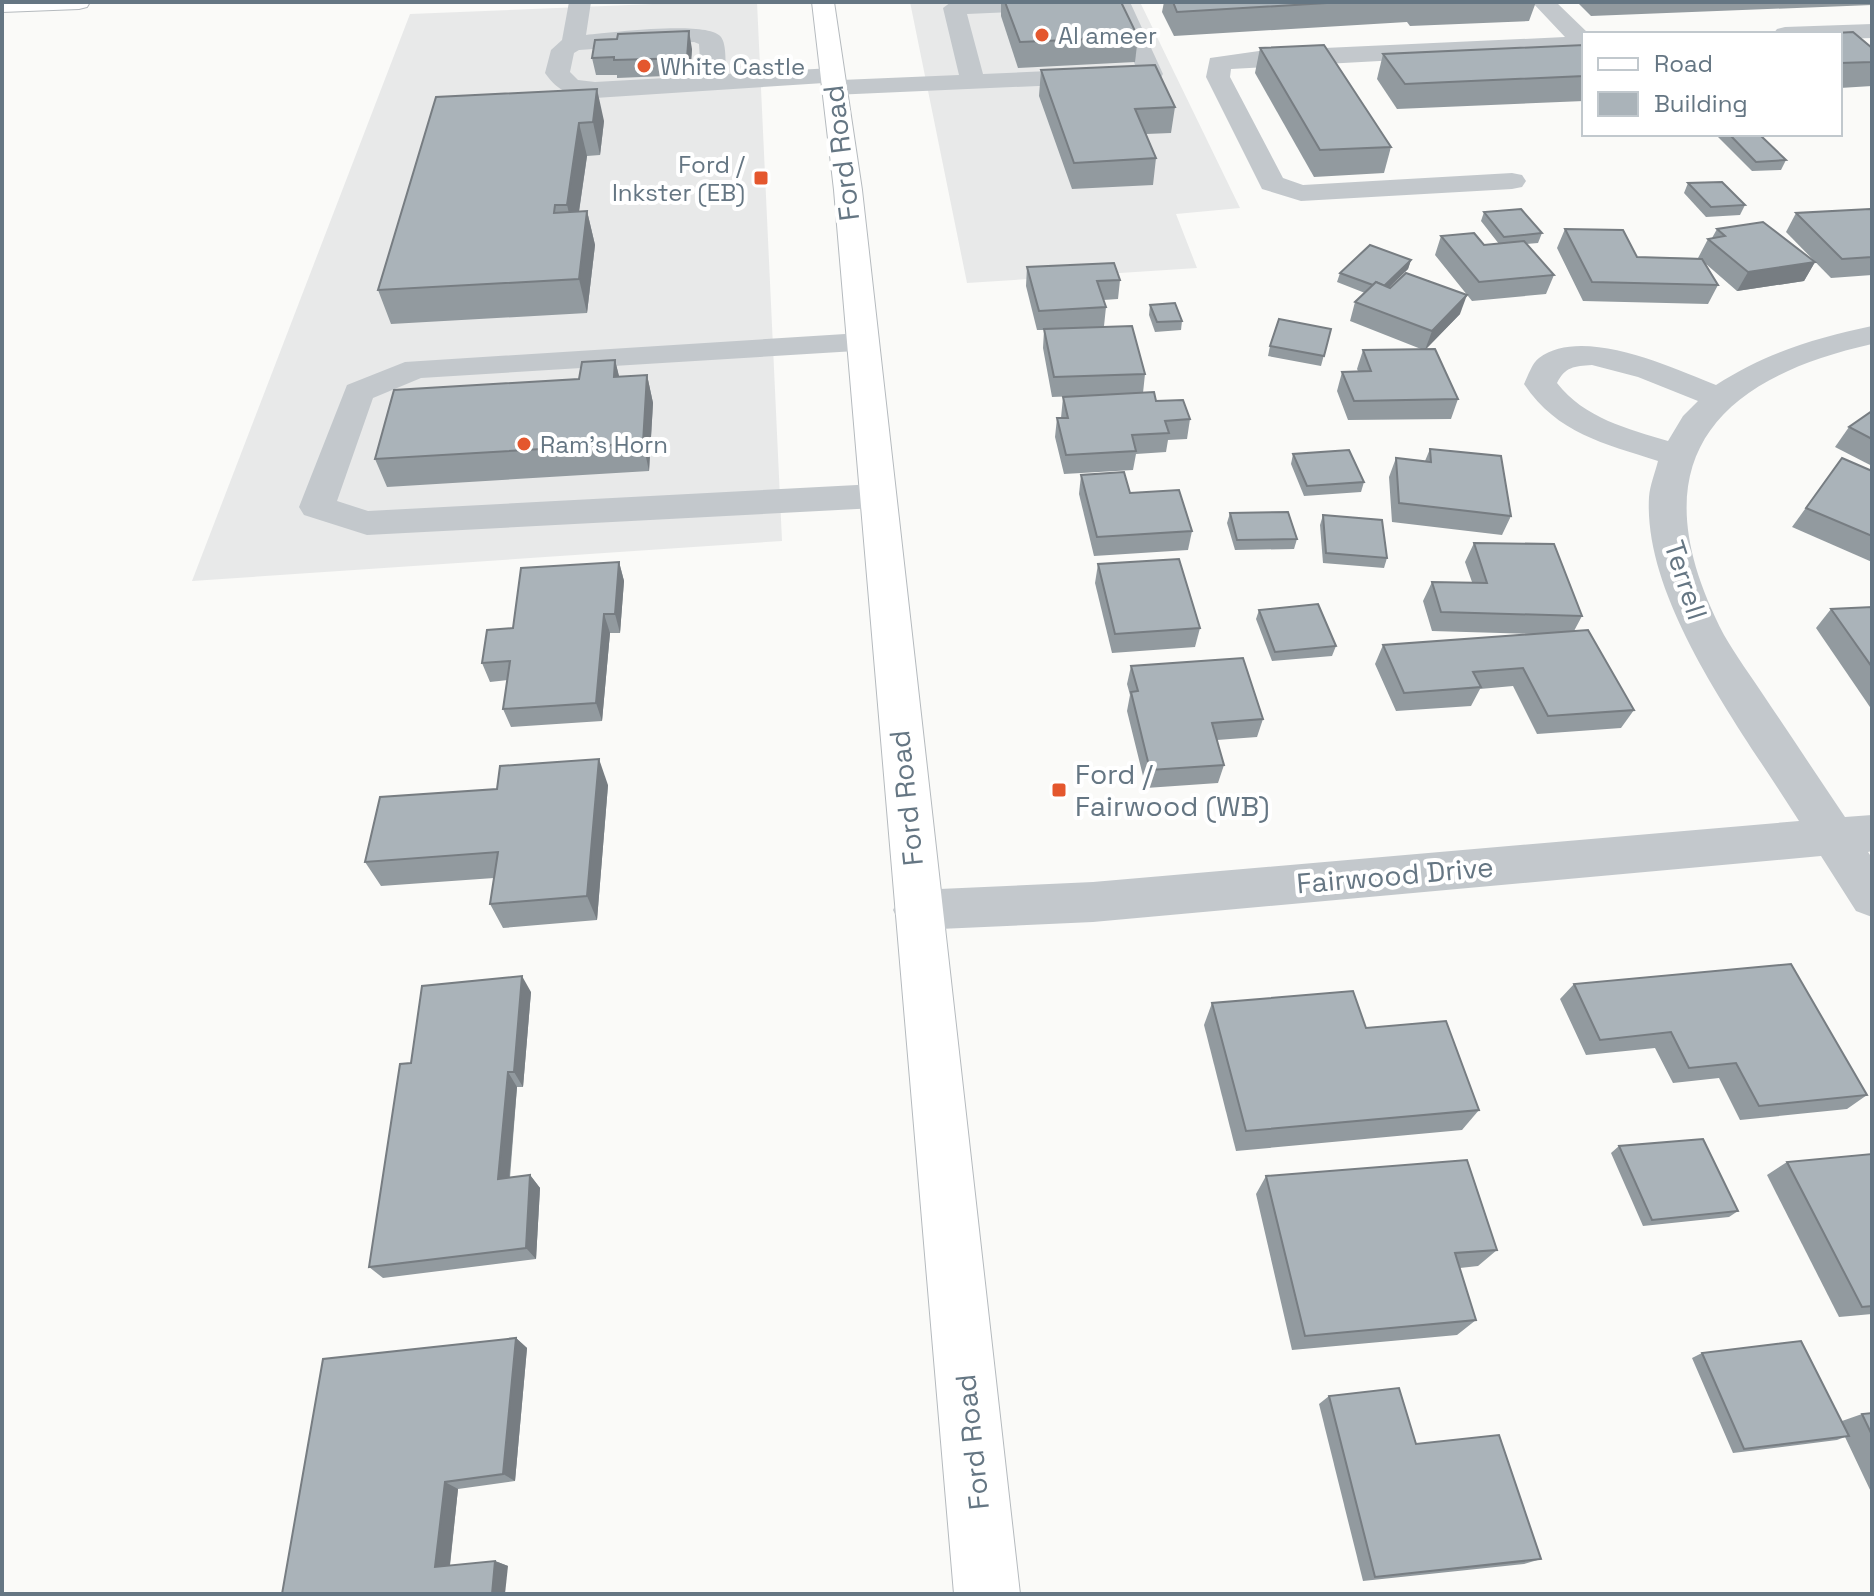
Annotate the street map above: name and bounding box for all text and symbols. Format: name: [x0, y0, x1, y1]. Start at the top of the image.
place label: Al ameer: [1058, 20, 1157, 51]
marker: Al ameer: [1033, 26, 1051, 44]
legend: [1582, 32, 1842, 136]
text: Road: [1654, 48, 1713, 79]
place label: White Castle: [660, 51, 805, 82]
marker: White Castle: [635, 57, 653, 75]
street label: Ford Road: [815, 83, 867, 223]
text: Building: [1654, 88, 1748, 119]
place label: Ford / Inkster (EB): [612, 149, 745, 208]
marker: Ford / Inkster (EB): [752, 169, 770, 187]
place label: Ram's Horn: [540, 429, 668, 460]
marker: Ram's Horn: [515, 435, 533, 453]
street label: Terrell: [1656, 536, 1716, 624]
street label: Ford Road: [881, 728, 931, 868]
place label: Ford / Fairwood (WB): [1075, 756, 1269, 824]
marker: Ford / Fairwood (WB): [1050, 781, 1068, 799]
street label: Fairwood Drive: [1295, 848, 1495, 902]
street label: Ford Road: [947, 1372, 997, 1512]

